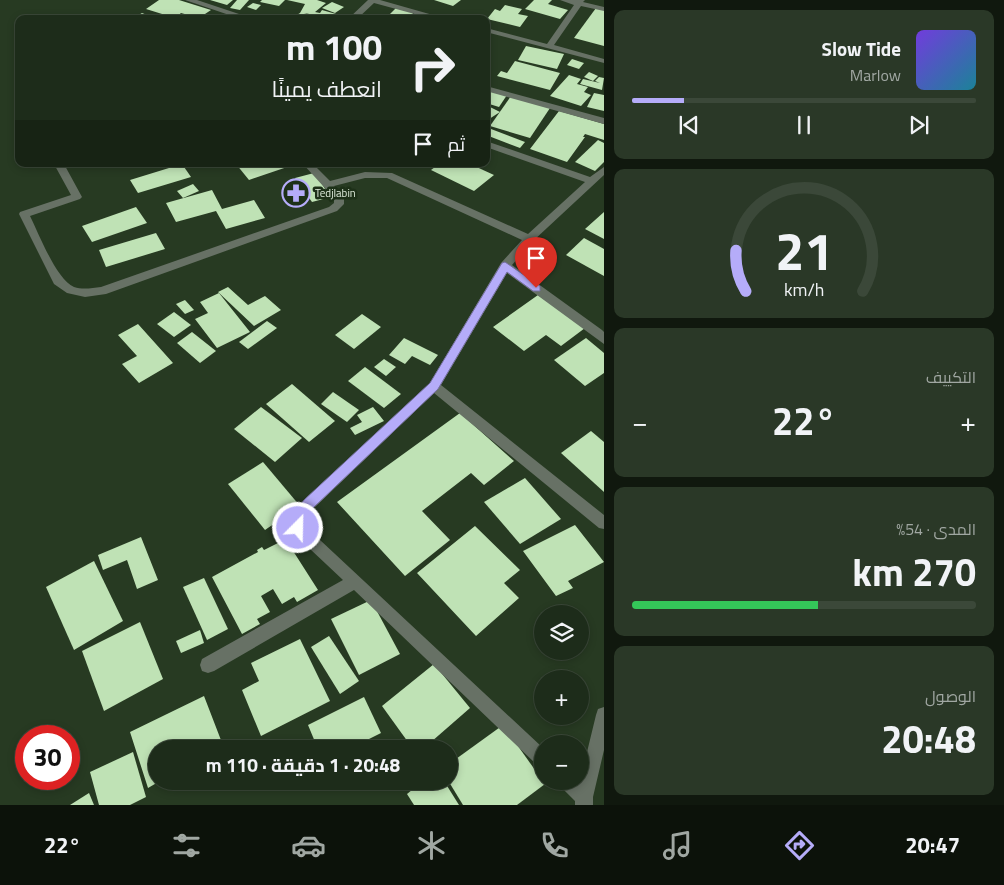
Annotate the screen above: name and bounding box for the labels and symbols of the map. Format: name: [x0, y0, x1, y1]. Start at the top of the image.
pharmacy icon: Tedjlabin: [281, 178, 311, 208]
place label: Tedjlabin: [315, 185, 356, 201]
pin: [515, 237, 557, 288]
position arrow: [271, 501, 323, 553]
speed limit sign: 30: [15, 725, 80, 790]

